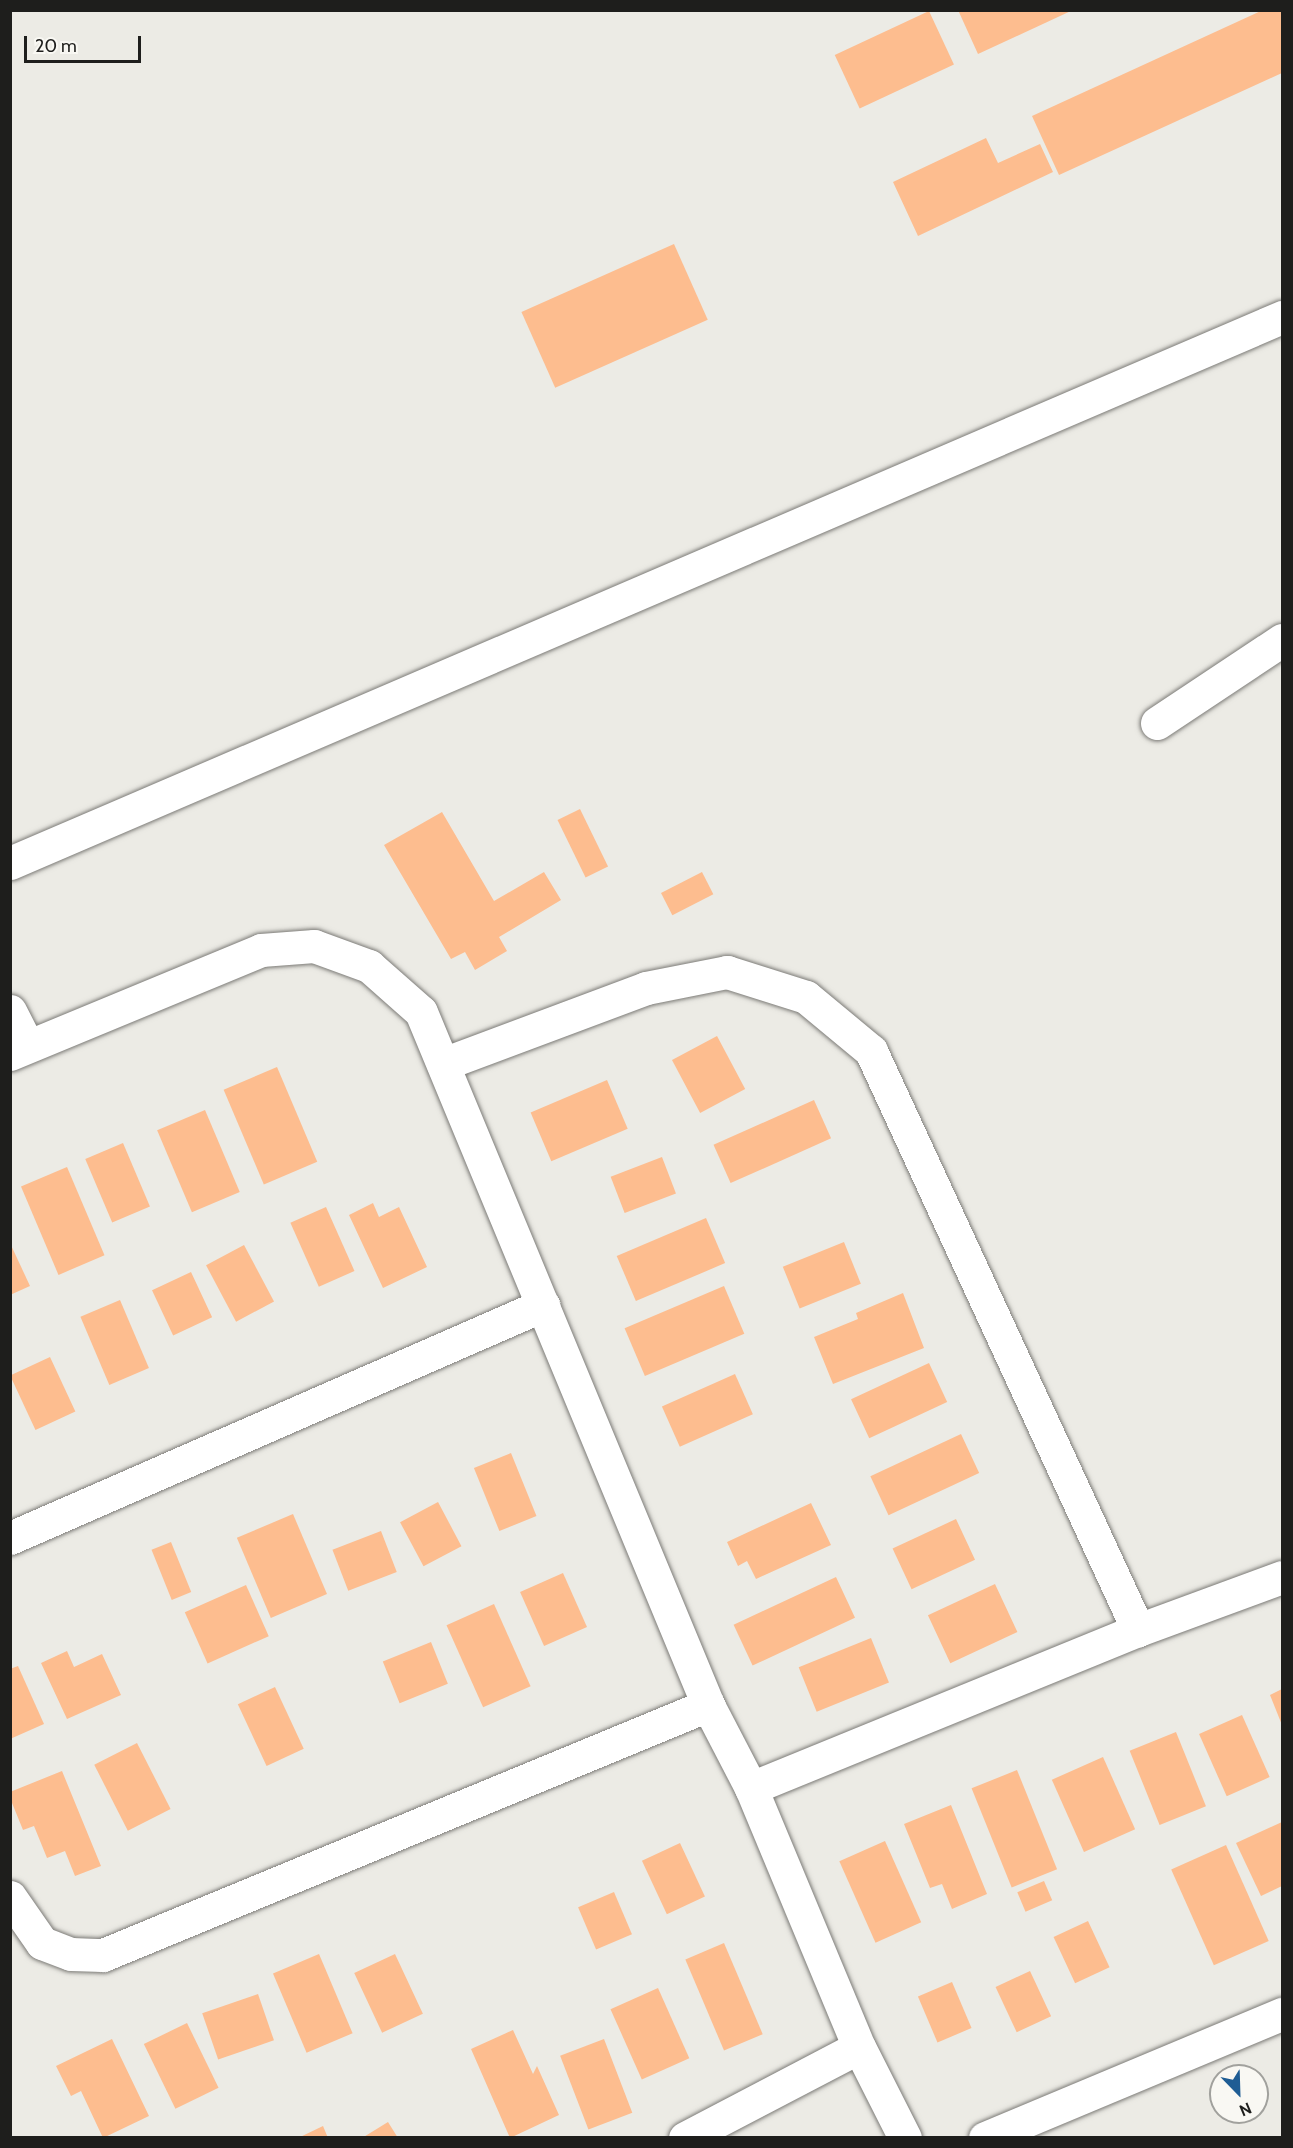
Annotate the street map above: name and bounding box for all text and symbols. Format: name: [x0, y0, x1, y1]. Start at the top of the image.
scale bar: [27, 24, 144, 62]
text: 20 m: [35, 35, 77, 57]
north arrow: [1209, 2064, 1269, 2124]
text: N: [1237, 2098, 1254, 2120]

